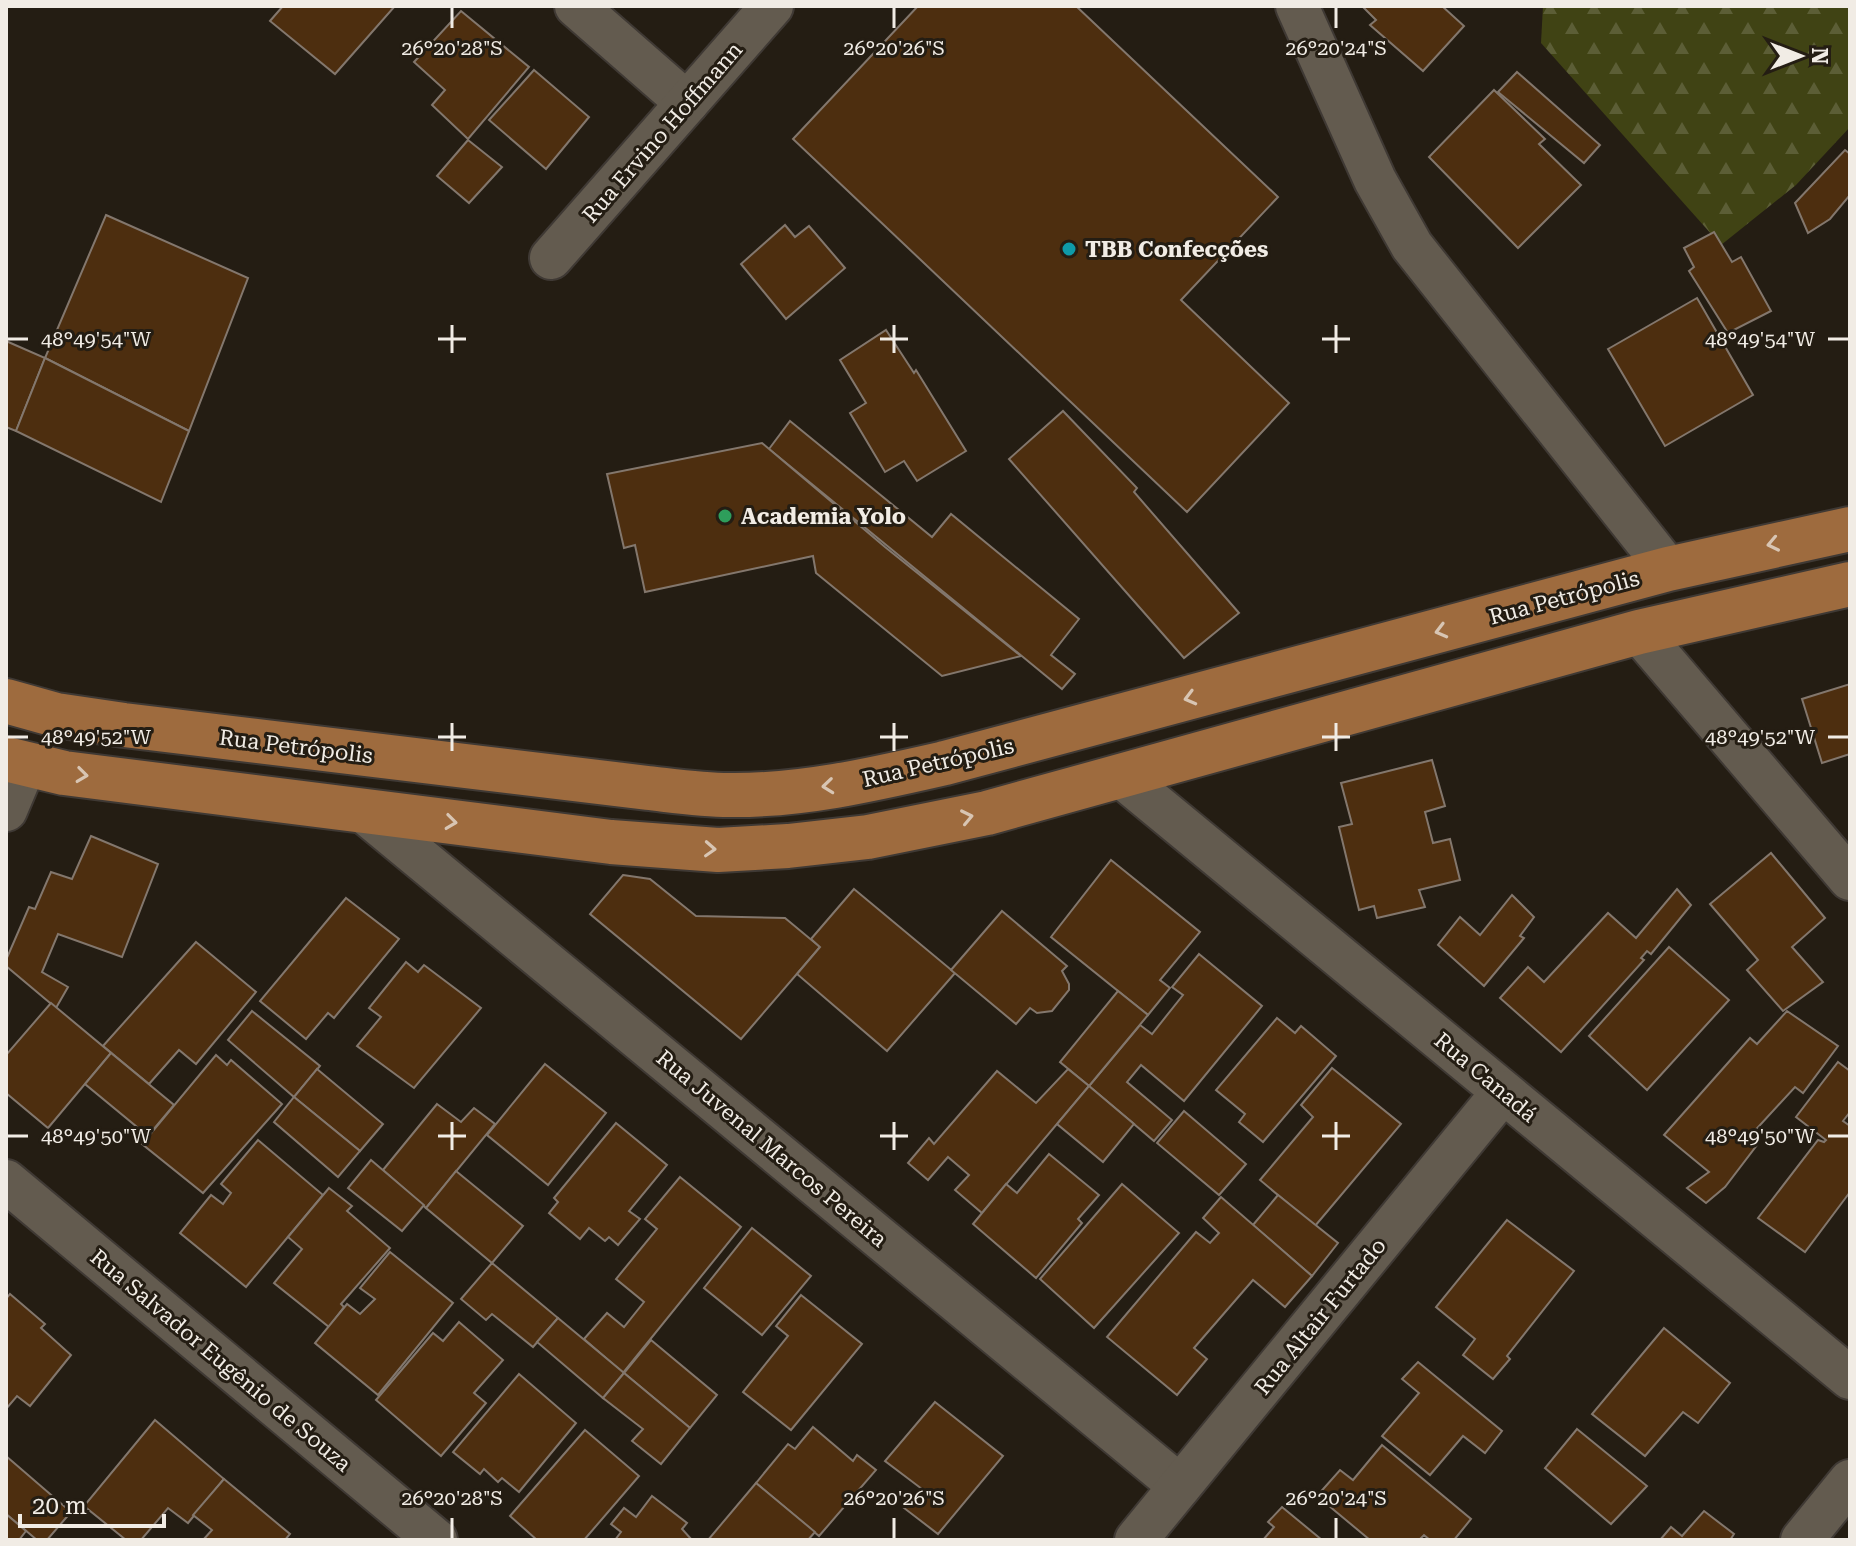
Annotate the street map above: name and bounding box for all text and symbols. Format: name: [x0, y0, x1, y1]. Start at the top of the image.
north arrow: [1760, 16, 1840, 96]
text: 26°20'28"S: [401, 36, 503, 60]
text: 26°20'26"S: [843, 36, 945, 60]
text: 26°20'24"S: [1285, 36, 1387, 60]
street label: Rua Ervino Hoffmann: [577, 37, 747, 227]
text: N: [1807, 48, 1832, 65]
place label: TBB Confecções: [1085, 237, 1268, 262]
marker: TBB Confecções: [1060, 240, 1078, 258]
text: 48°49'54"W: [41, 327, 152, 351]
text: 48°49'54"W: [1705, 327, 1816, 351]
place label: Academia Yolo: [741, 504, 906, 529]
marker: Academia Yolo: [716, 507, 734, 525]
one-way arrow: [1767, 535, 1781, 552]
street label: Rua Petrópolis: [1486, 565, 1642, 630]
one-way arrow: [1434, 622, 1448, 639]
one-way arrow: [1183, 689, 1197, 706]
text: 48°49'52"W: [41, 725, 152, 749]
street label: Rua Petrópolis: [218, 725, 374, 768]
text: 48°49'52"W: [1705, 725, 1816, 749]
street label: Rua Petrópolis: [860, 733, 1016, 792]
one-way arrow: [75, 766, 89, 783]
one-way arrow: [821, 778, 834, 795]
one-way arrow: [960, 809, 973, 826]
one-way arrow: [444, 813, 458, 830]
one-way arrow: [704, 840, 717, 857]
street label: Rua Canadá: [1430, 1027, 1542, 1127]
street label: Rua Juvenal Marcos Pereira: [652, 1045, 892, 1252]
text: 48°49'50"W: [41, 1124, 152, 1148]
text: 48°49'50"W: [1705, 1124, 1816, 1148]
street label: Rua Altair Furtado: [1250, 1233, 1391, 1400]
street label: Rua Salvador Eugênio de Souza: [85, 1244, 356, 1477]
scale bar: [20, 1478, 164, 1528]
text: 26°20'28"S: [401, 1486, 503, 1510]
text: 26°20'26"S: [843, 1486, 945, 1510]
text: 26°20'24"S: [1285, 1486, 1387, 1510]
text: 20 m: [32, 1492, 87, 1520]

